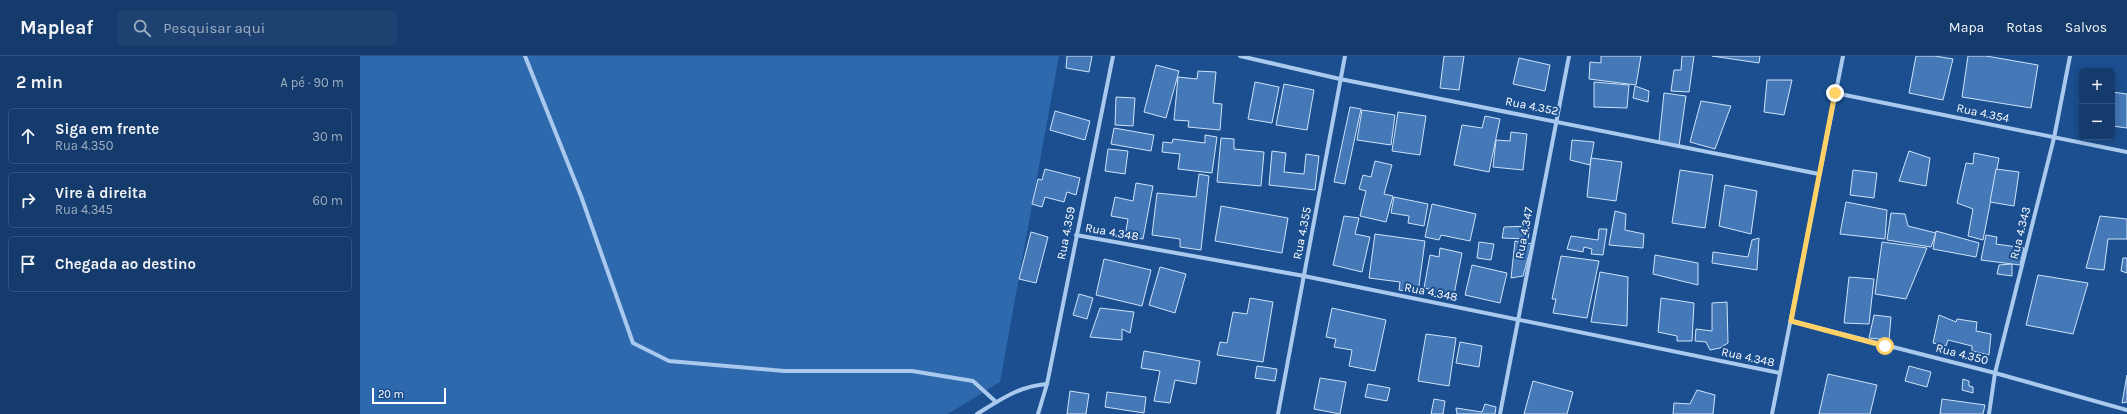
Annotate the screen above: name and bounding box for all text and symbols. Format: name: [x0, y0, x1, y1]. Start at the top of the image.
search box: [117, 10, 397, 46]
text: Mapleaf: [20, 17, 93, 39]
icon: search: [131, 17, 153, 39]
text: Pesquisar aqui: [163, 19, 265, 37]
text: Mapa: [1949, 19, 1984, 36]
text: Rotas: [2006, 19, 2043, 36]
text: Salvos: [2065, 19, 2107, 36]
map controls: [2079, 68, 2115, 140]
button: +: [2079, 68, 2115, 104]
text: 2 min: [16, 72, 63, 92]
text: A pé · 90 m: [280, 75, 344, 90]
route end: [1826, 84, 1844, 102]
street label: Rua 4.352: [1504, 94, 1560, 118]
street label: Rua 4.354: [1955, 101, 2011, 125]
button: −: [2079, 104, 2115, 140]
text: Siga em frente: [55, 120, 159, 138]
icon: ahead: [17, 125, 39, 147]
text: 30 m: [312, 129, 343, 144]
text: Rua 4.350: [55, 138, 113, 153]
text: Vire à direita: [55, 184, 147, 202]
icon: right: [17, 189, 39, 211]
text: 60 m: [313, 193, 343, 208]
text: Rua 4.345: [55, 202, 113, 217]
street label: Rua 4.359: [1054, 205, 1078, 261]
street label: Rua 4.355: [1290, 205, 1314, 261]
street label: Rua 4.343: [2007, 205, 2033, 261]
street label: Rua 4.347: [1512, 206, 1536, 260]
street label: Rua 4.348: [1084, 220, 1140, 244]
icon: arrive: [17, 253, 39, 275]
text: Chegada ao destino: [55, 255, 196, 273]
street label: Rua 4.348: [1403, 280, 1459, 304]
route start: [1876, 337, 1894, 355]
street label: Rua 4.350: [1934, 341, 1990, 367]
street label: Rua 4.348: [1720, 345, 1776, 369]
scale bar: [372, 386, 446, 405]
text: 20 m: [378, 388, 404, 401]

